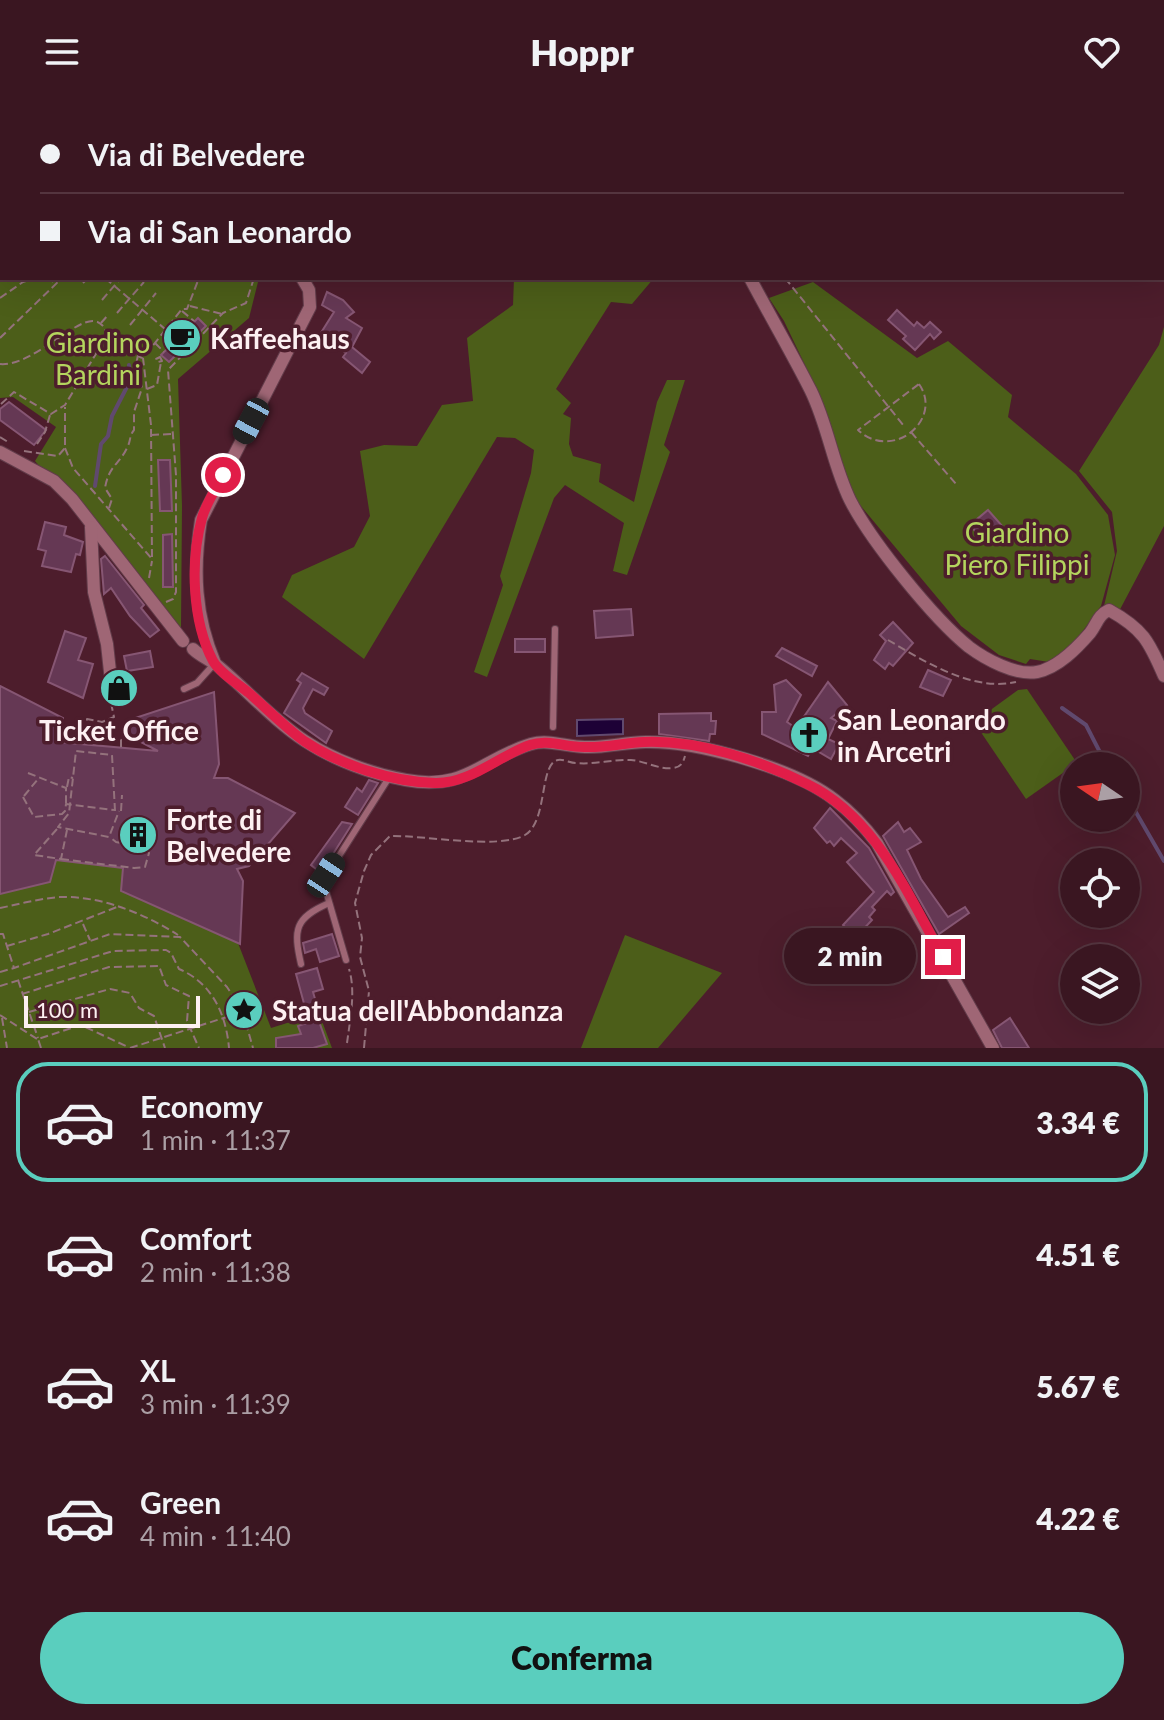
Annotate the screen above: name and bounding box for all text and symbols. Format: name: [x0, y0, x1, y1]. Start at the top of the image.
icon: menu: [40, 30, 84, 74]
text: Hoppr: [530, 30, 634, 74]
icon: heart: [1080, 30, 1124, 74]
text: Via di Belvedere: [88, 136, 305, 172]
text: Via di San Leonardo: [88, 213, 352, 249]
cafe icon: Kaffeehaus: [161, 317, 203, 359]
place label: Kaffeehaus: [210, 321, 350, 355]
park label: Giardino Bardini: [46, 325, 150, 391]
car: [229, 394, 273, 448]
route start: [205, 457, 241, 493]
park label: Giardino Piero Filippi: [945, 515, 1089, 581]
shop icon: Ticket Office: [98, 667, 140, 709]
place label: San Leonardo in Arcetri: [837, 702, 1006, 768]
place label: Ticket Office: [39, 713, 199, 747]
church icon: San Leonardo in Arcetri: [788, 714, 830, 756]
north arrow: [1060, 752, 1140, 832]
map controls: [1060, 752, 1140, 1024]
place label: Forte di Belvedere: [166, 802, 291, 868]
building icon: Forte di Belvedere: [117, 814, 159, 856]
car: [303, 848, 349, 902]
button: locate: [1060, 848, 1140, 928]
callout: 2 min: [783, 929, 915, 985]
route end: [925, 939, 961, 975]
text: 2 min: [818, 940, 882, 972]
button: layers: [1060, 944, 1140, 1024]
place icon: Statua dell'Abbondanza: [223, 989, 265, 1031]
scale bar: [24, 992, 200, 1028]
place label: Statua dell'Abbondanza: [272, 993, 563, 1027]
text: 100 m: [36, 996, 98, 1023]
icon: car: [44, 1086, 116, 1158]
text: Economy: [140, 1088, 263, 1124]
text: 3.34 €: [1036, 1104, 1120, 1140]
text: 1 min · 11:37: [140, 1124, 291, 1156]
icon: car: [44, 1218, 116, 1290]
text: Comfort: [140, 1220, 252, 1256]
text: 4.51 €: [1036, 1236, 1120, 1272]
text: 2 min · 11:38: [140, 1256, 291, 1288]
icon: car: [44, 1350, 116, 1422]
text: XL: [140, 1352, 176, 1388]
text: 5.67 €: [1036, 1368, 1120, 1404]
text: 3 min · 11:39: [140, 1388, 291, 1420]
icon: car: [44, 1482, 116, 1554]
text: Green: [140, 1484, 221, 1520]
text: 4.22 €: [1036, 1500, 1120, 1536]
text: 4 min · 11:40: [140, 1520, 291, 1552]
button: Conferma: [40, 1612, 1124, 1704]

